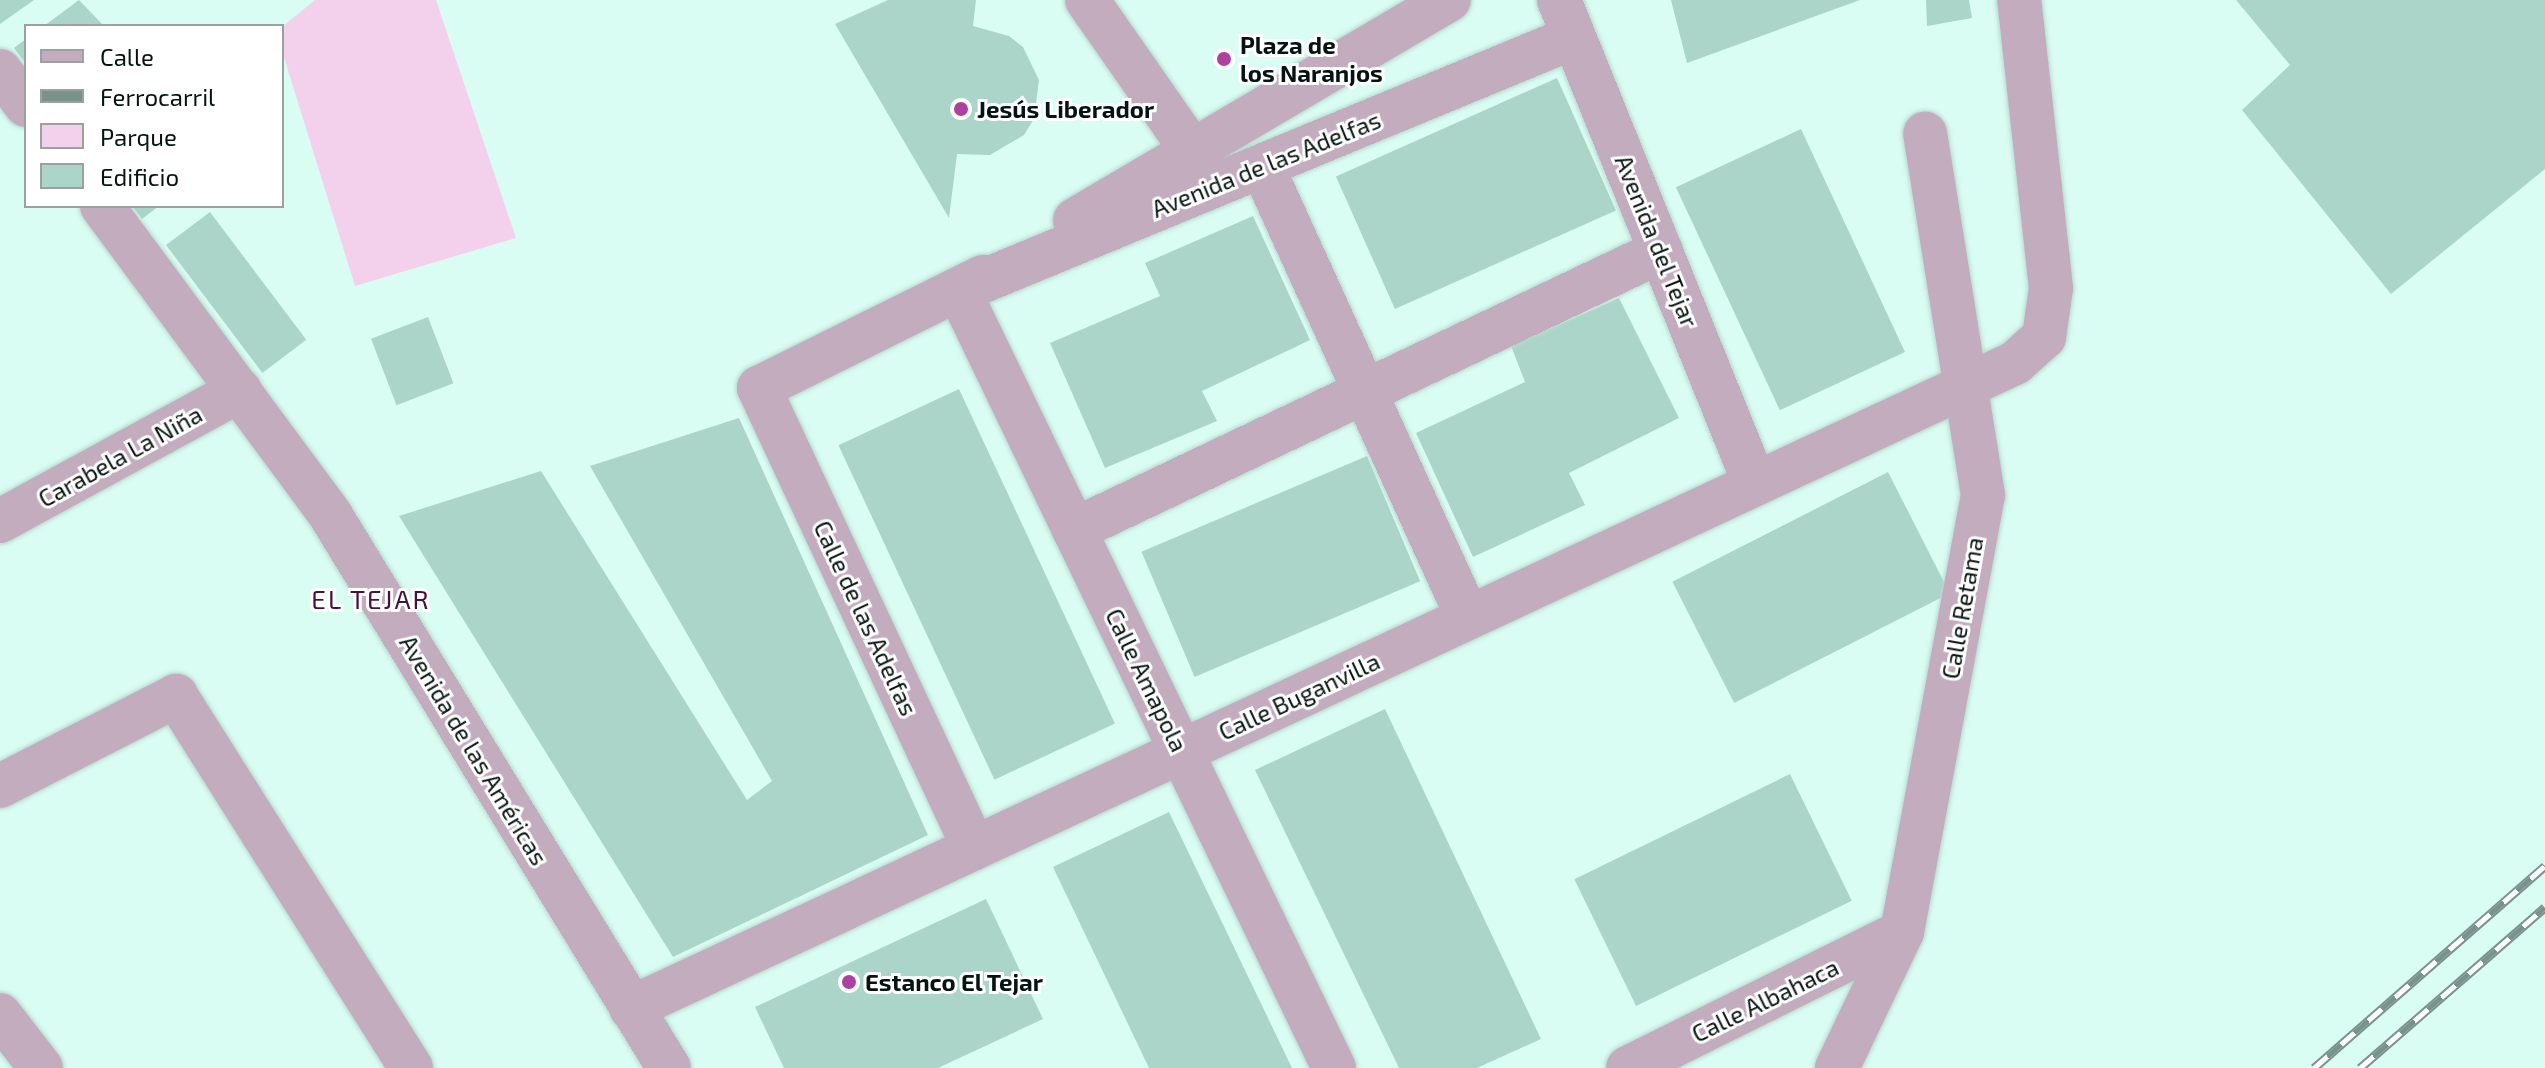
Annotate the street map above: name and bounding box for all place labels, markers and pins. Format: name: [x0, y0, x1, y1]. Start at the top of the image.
place label: Plaza de los Naranjos: [1240, 31, 1383, 87]
marker: Plaza de los Naranjos: [1215, 50, 1233, 68]
place label: Jesús Liberador: [977, 95, 1154, 123]
marker: Jesús Liberador: [952, 100, 970, 118]
place label: Estanco El Tejar: [865, 968, 1044, 996]
marker: Estanco El Tejar: [840, 973, 858, 991]

